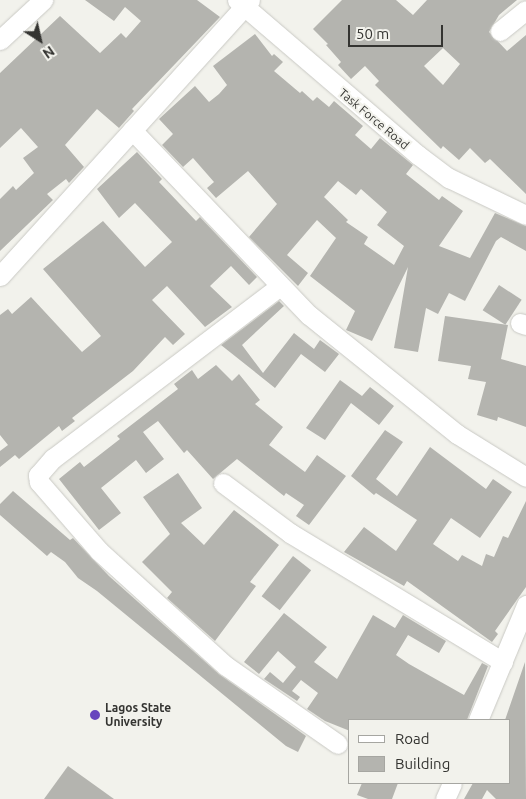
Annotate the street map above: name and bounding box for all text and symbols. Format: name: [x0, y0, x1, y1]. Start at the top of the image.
north arrow: [15, 15, 65, 65]
scale bar: [351, 15, 446, 47]
text: 50 m: [356, 25, 389, 42]
text: N: [40, 43, 57, 62]
street label: Task Force Road: [336, 86, 412, 152]
place label: Lagos State University: [105, 701, 171, 729]
marker: Lagos State University: [89, 709, 101, 721]
legend: [348, 719, 511, 784]
text: Road: [395, 730, 430, 747]
text: Building: [395, 755, 450, 772]

